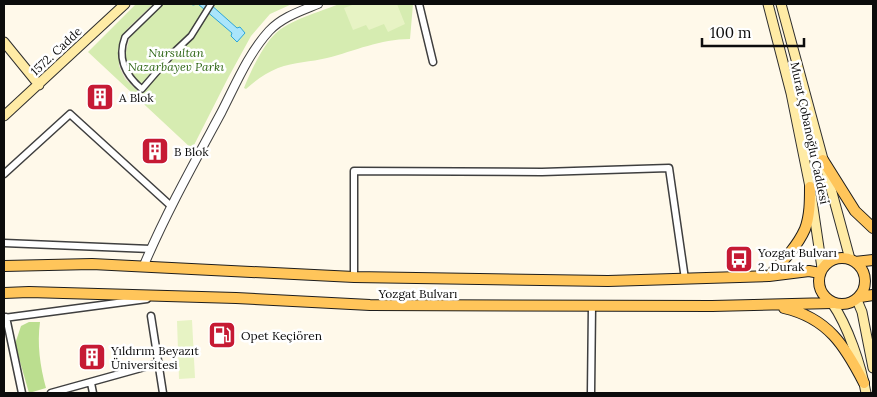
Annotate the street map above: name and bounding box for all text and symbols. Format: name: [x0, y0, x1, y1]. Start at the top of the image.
scale bar: [702, 15, 804, 47]
street label: 1572. Cadde: [27, 23, 85, 78]
text: 100 m: [710, 23, 751, 42]
park label: Nursultan Nazarbayev Parkı: [128, 45, 224, 74]
street label: Murat Çobanoğlu Caddesi: [788, 61, 832, 205]
building icon: A Blok: [85, 82, 115, 112]
place label: A Blok: [118, 90, 154, 105]
building icon: B Blok: [140, 136, 170, 166]
place label: B Blok: [174, 144, 209, 159]
bus stop icon: Yozgat Bulvarı 2. Durak: [724, 244, 754, 274]
place label: Yozgat Bulvarı 2. Durak: [757, 245, 837, 274]
street label: Yozgat Bulvarı: [378, 286, 457, 301]
fuel station icon: Opet Keçiören: [207, 320, 237, 350]
place label: Opet Keçiören: [241, 328, 322, 343]
building icon: Yıldırım Beyazıt Üniversitesi: [77, 342, 107, 372]
place label: Yıldırım Beyazıt Üniversitesi: [110, 343, 199, 372]

